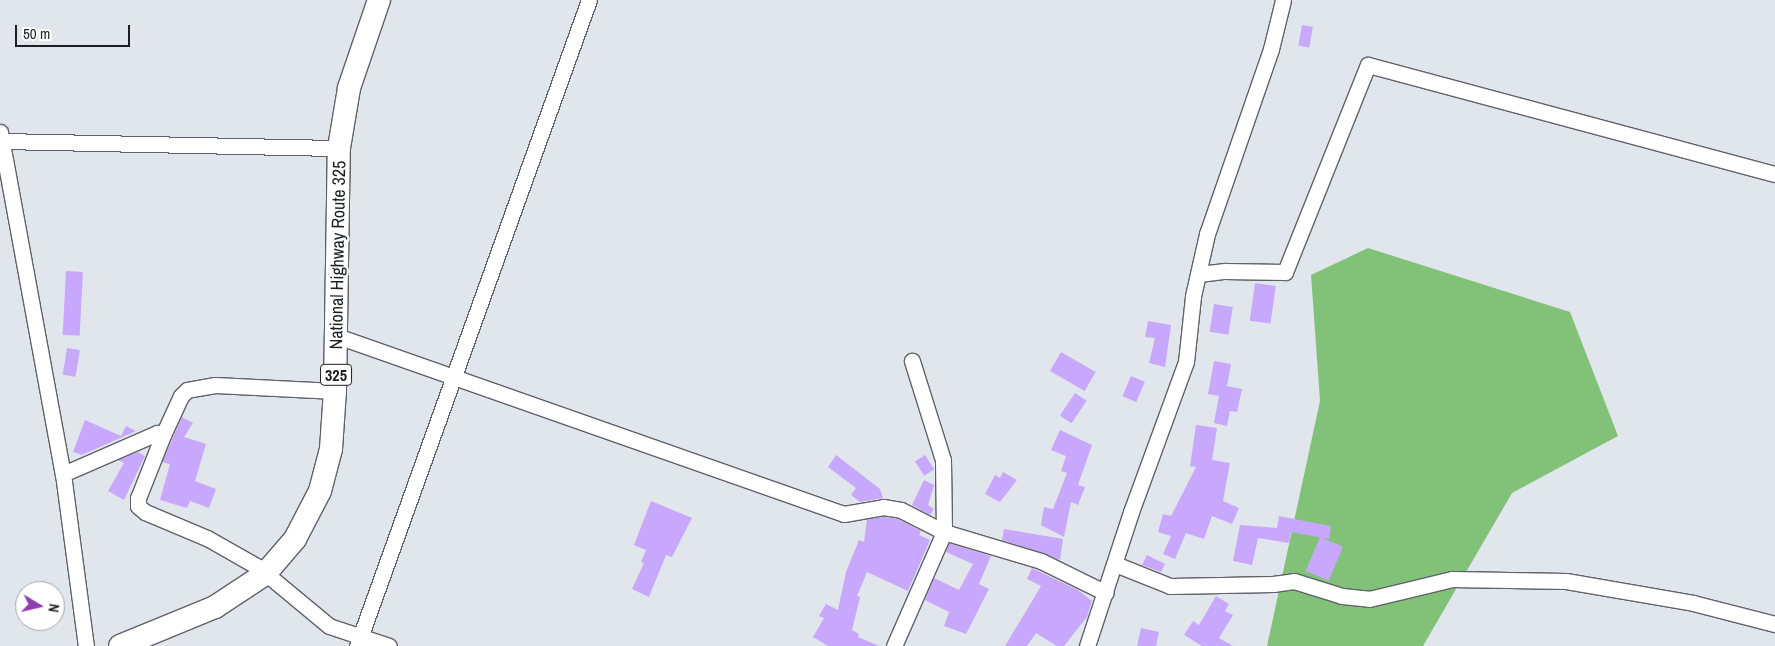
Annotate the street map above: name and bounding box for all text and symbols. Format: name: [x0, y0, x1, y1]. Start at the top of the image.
scale bar: [18, 15, 132, 47]
text: 50 m: [23, 23, 50, 44]
street label: National Highway Route 325: [326, 160, 350, 350]
road number: 325: [320, 362, 352, 388]
north arrow: [15, 581, 65, 631]
text: N: [44, 603, 63, 614]

